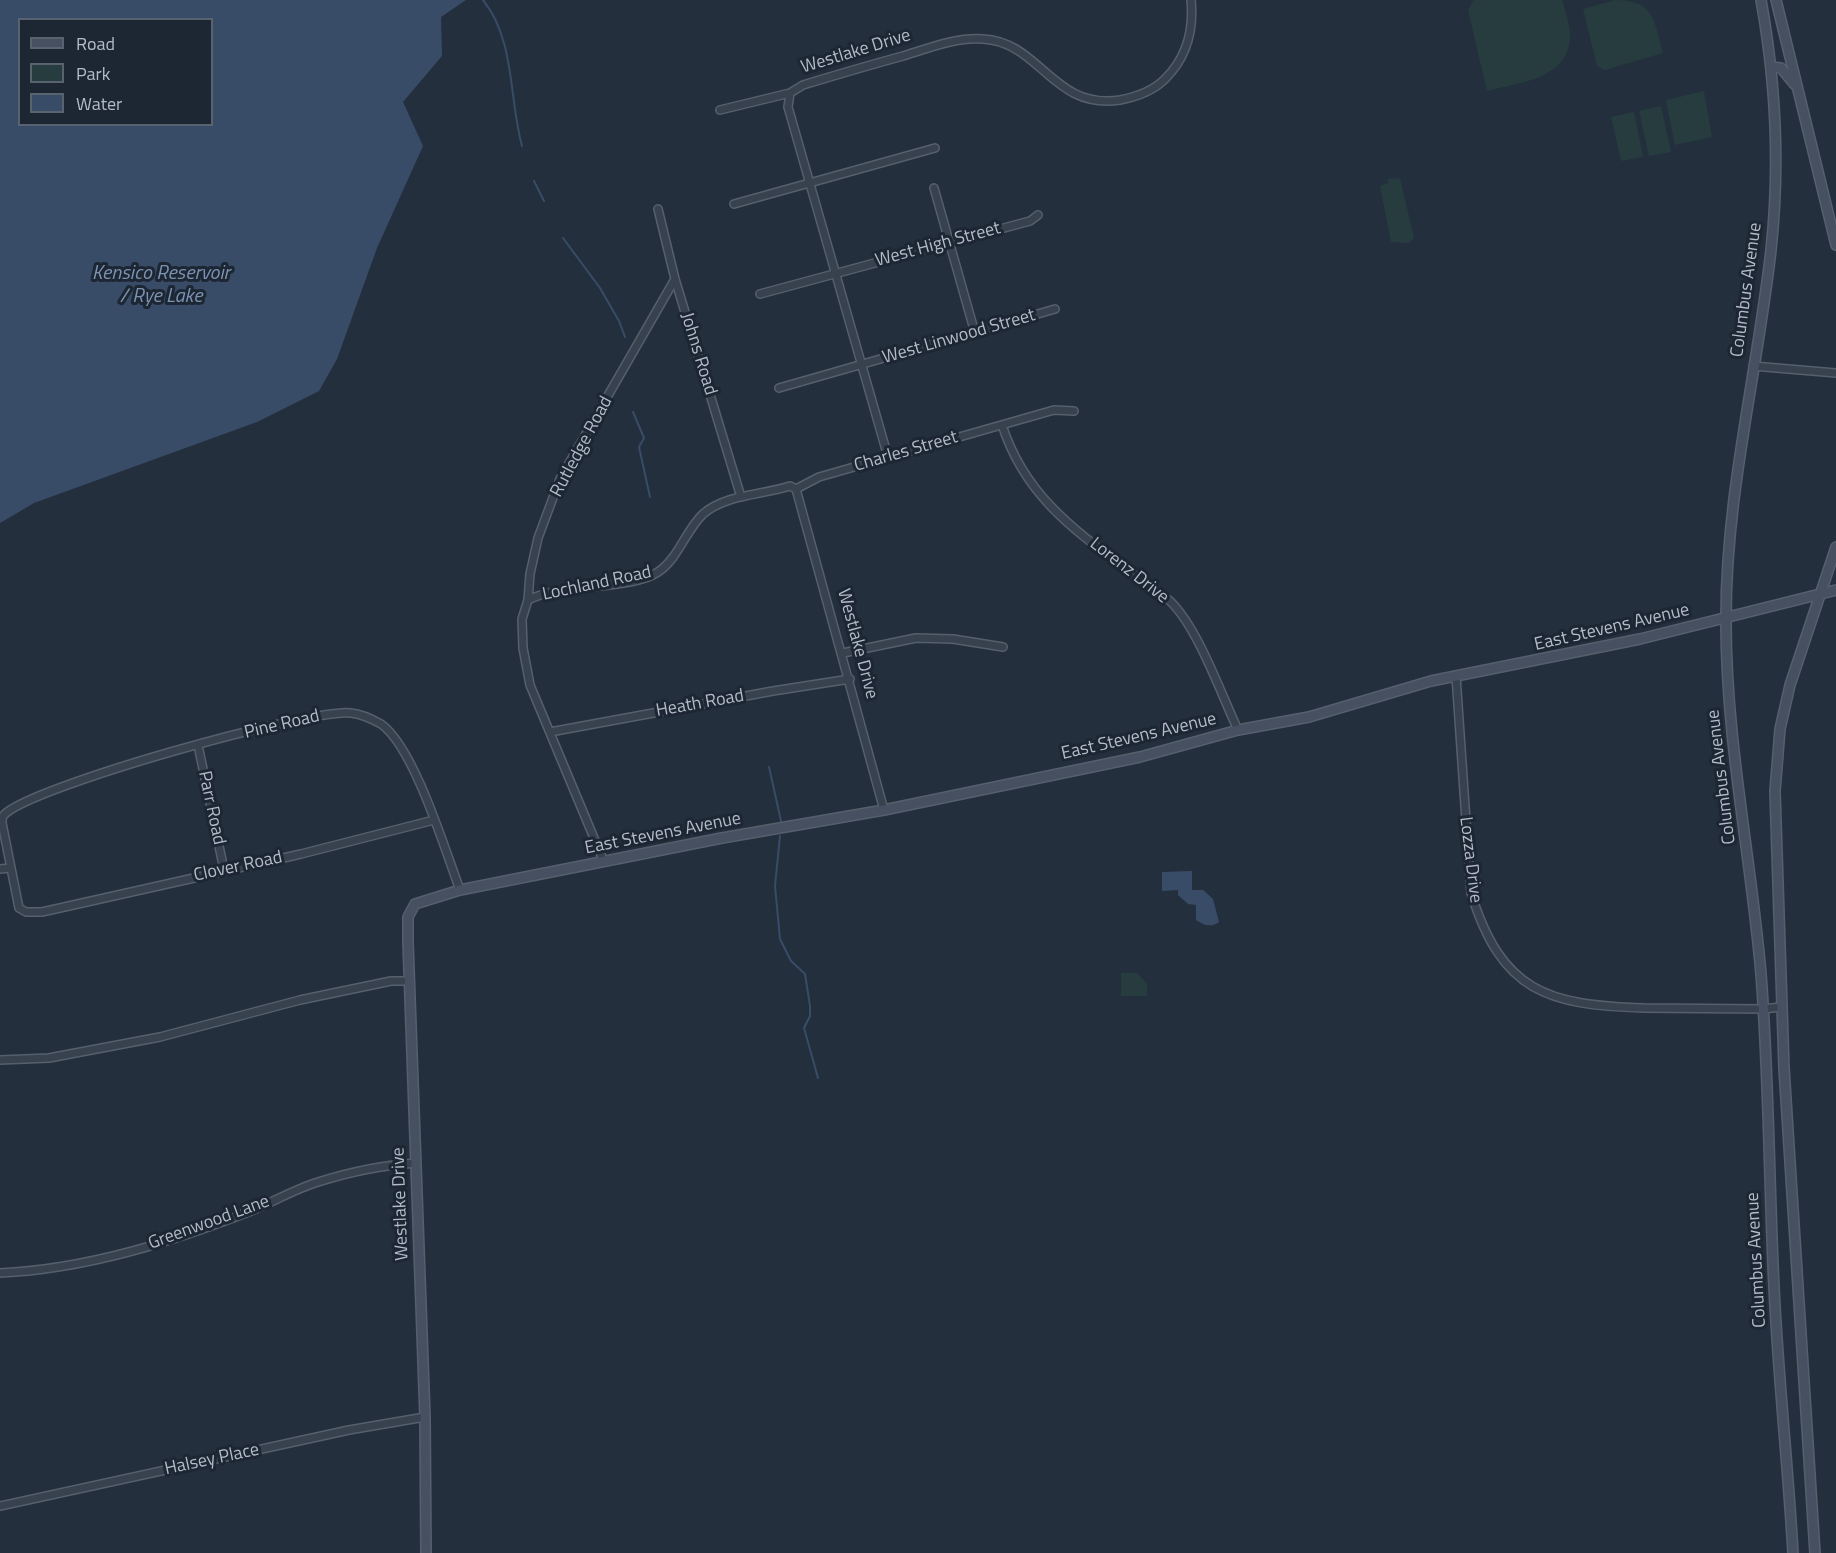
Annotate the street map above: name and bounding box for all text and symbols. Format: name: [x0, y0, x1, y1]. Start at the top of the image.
legend: [18, 18, 213, 126]
street label: Westlake Drive: [799, 25, 913, 79]
text: Road: [76, 30, 115, 57]
text: Park: [76, 60, 110, 87]
text: Water: [76, 90, 122, 117]
street label: West High Street: [873, 218, 1003, 272]
street label: Columbus Avenue: [1727, 221, 1767, 359]
water label: Kensico Reservoir / Rye Lake: [92, 262, 230, 309]
street label: West Linwood Street: [880, 305, 1038, 369]
street label: Johns Road: [675, 310, 721, 398]
street label: Rutledge Road: [546, 393, 618, 501]
street label: Charles Street: [852, 427, 960, 477]
street label: Lorenz Drive: [1085, 533, 1173, 609]
street label: Lochland Road: [541, 562, 653, 606]
street label: Westlake Drive: [832, 586, 882, 702]
street label: East Stevens Avenue: [1532, 600, 1692, 656]
street label: Heath Road: [654, 686, 746, 722]
street label: Pine Road: [242, 706, 322, 744]
street label: Columbus Avenue: [1703, 708, 1741, 846]
street label: East Stevens Avenue: [1059, 709, 1219, 765]
street label: Parr Road: [193, 769, 229, 847]
street label: East Stevens Avenue: [583, 808, 743, 860]
street label: Lozza Drive: [1454, 816, 1486, 904]
street label: Clover Road: [192, 847, 284, 887]
street label: Westlake Drive: [388, 1147, 414, 1261]
street label: Greenwood Lane: [145, 1191, 273, 1255]
street label: Columbus Avenue: [1743, 1192, 1771, 1328]
street label: Halsey Place: [163, 1439, 261, 1481]

